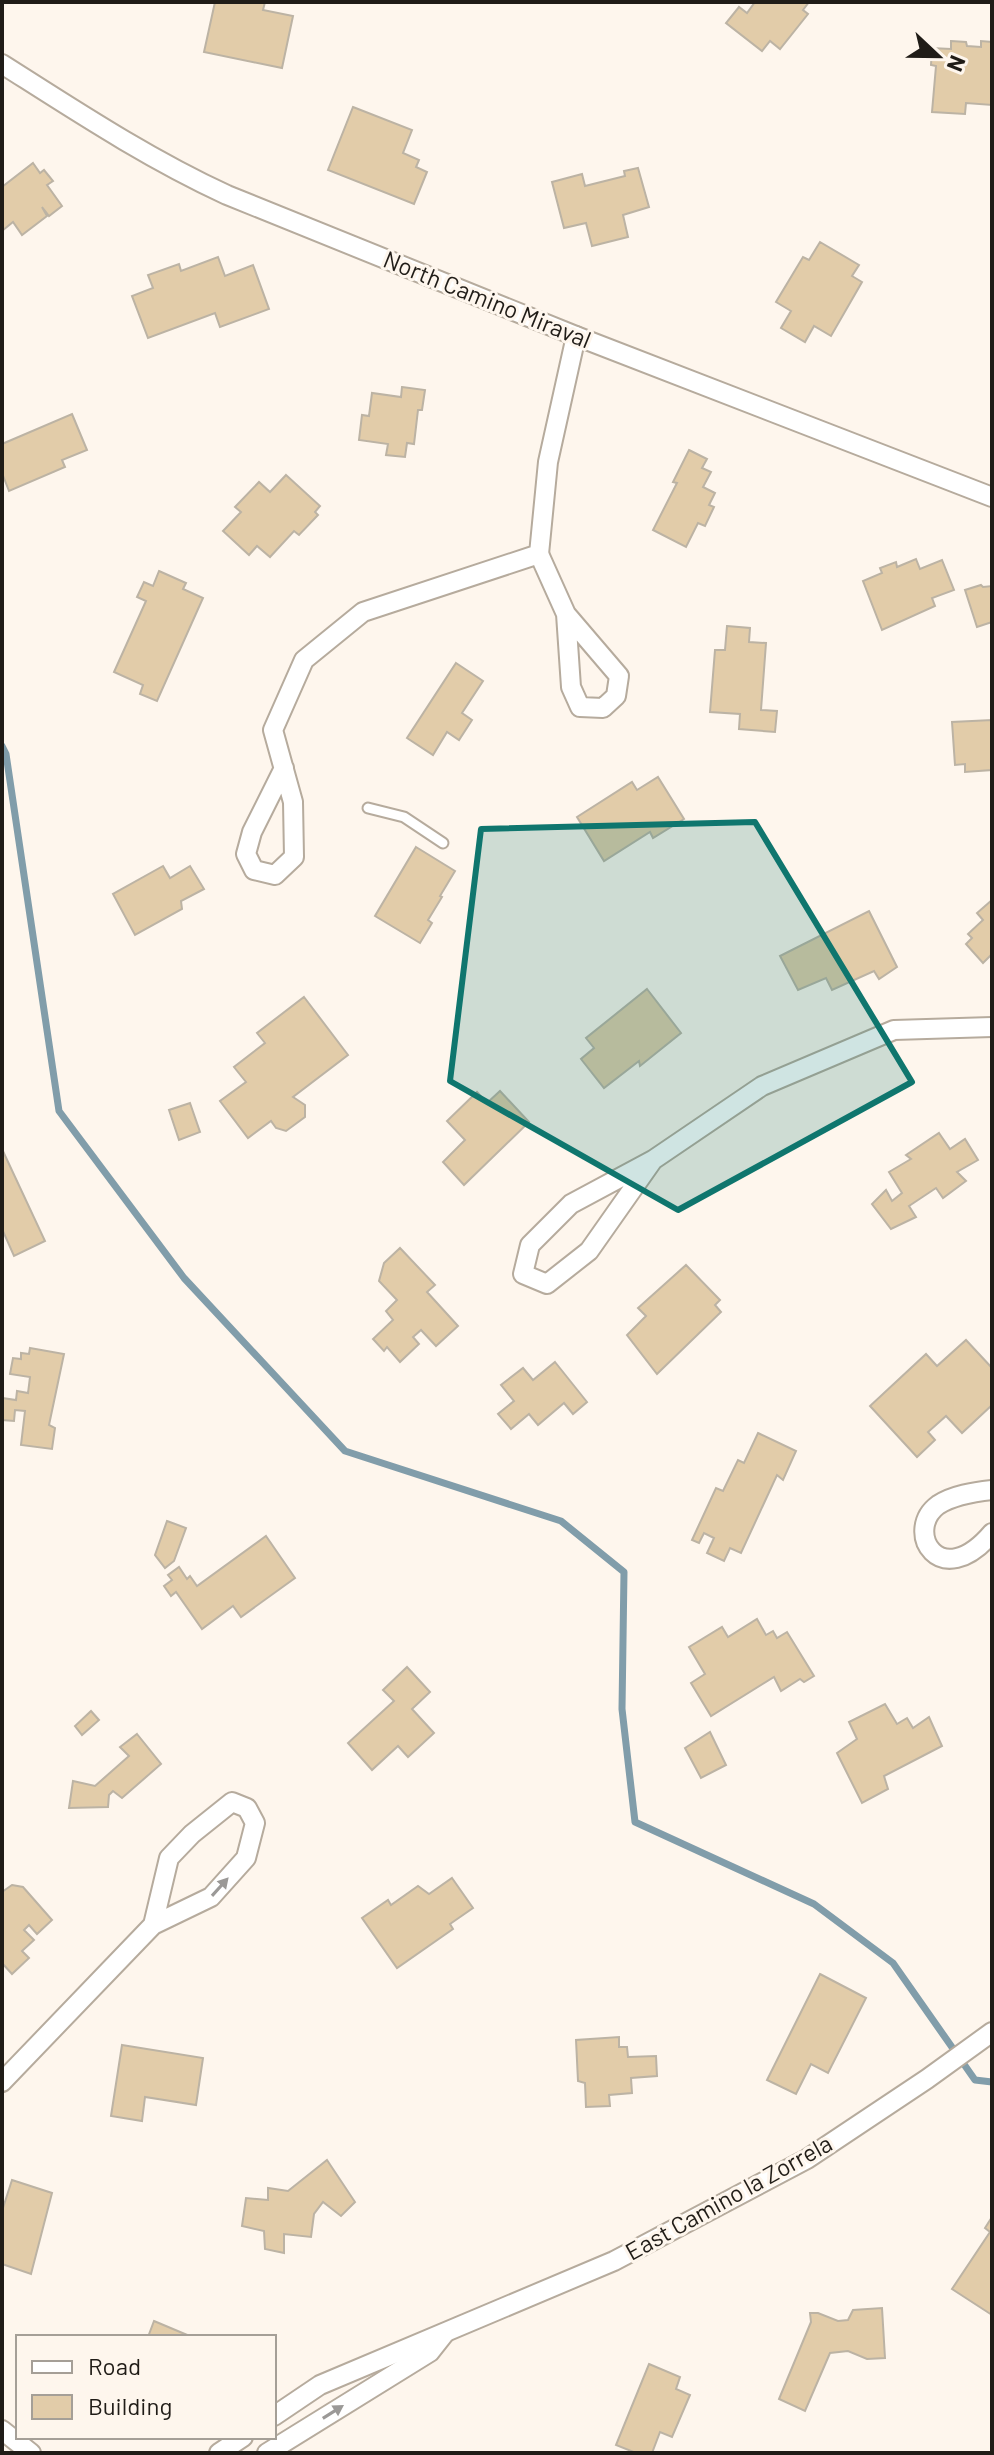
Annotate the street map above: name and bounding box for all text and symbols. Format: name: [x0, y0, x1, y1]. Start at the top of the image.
north arrow: [898, 16, 978, 96]
text: N: [943, 52, 972, 76]
street label: North Camino Miraval: [380, 244, 596, 353]
one-way arrow: [210, 1877, 228, 1896]
street label: East Camino la Zorrela: [620, 2128, 837, 2266]
legend: [16, 2335, 276, 2439]
text: Road: [88, 2351, 141, 2380]
text: Building: [88, 2391, 172, 2420]
one-way arrow: [322, 2405, 344, 2419]

